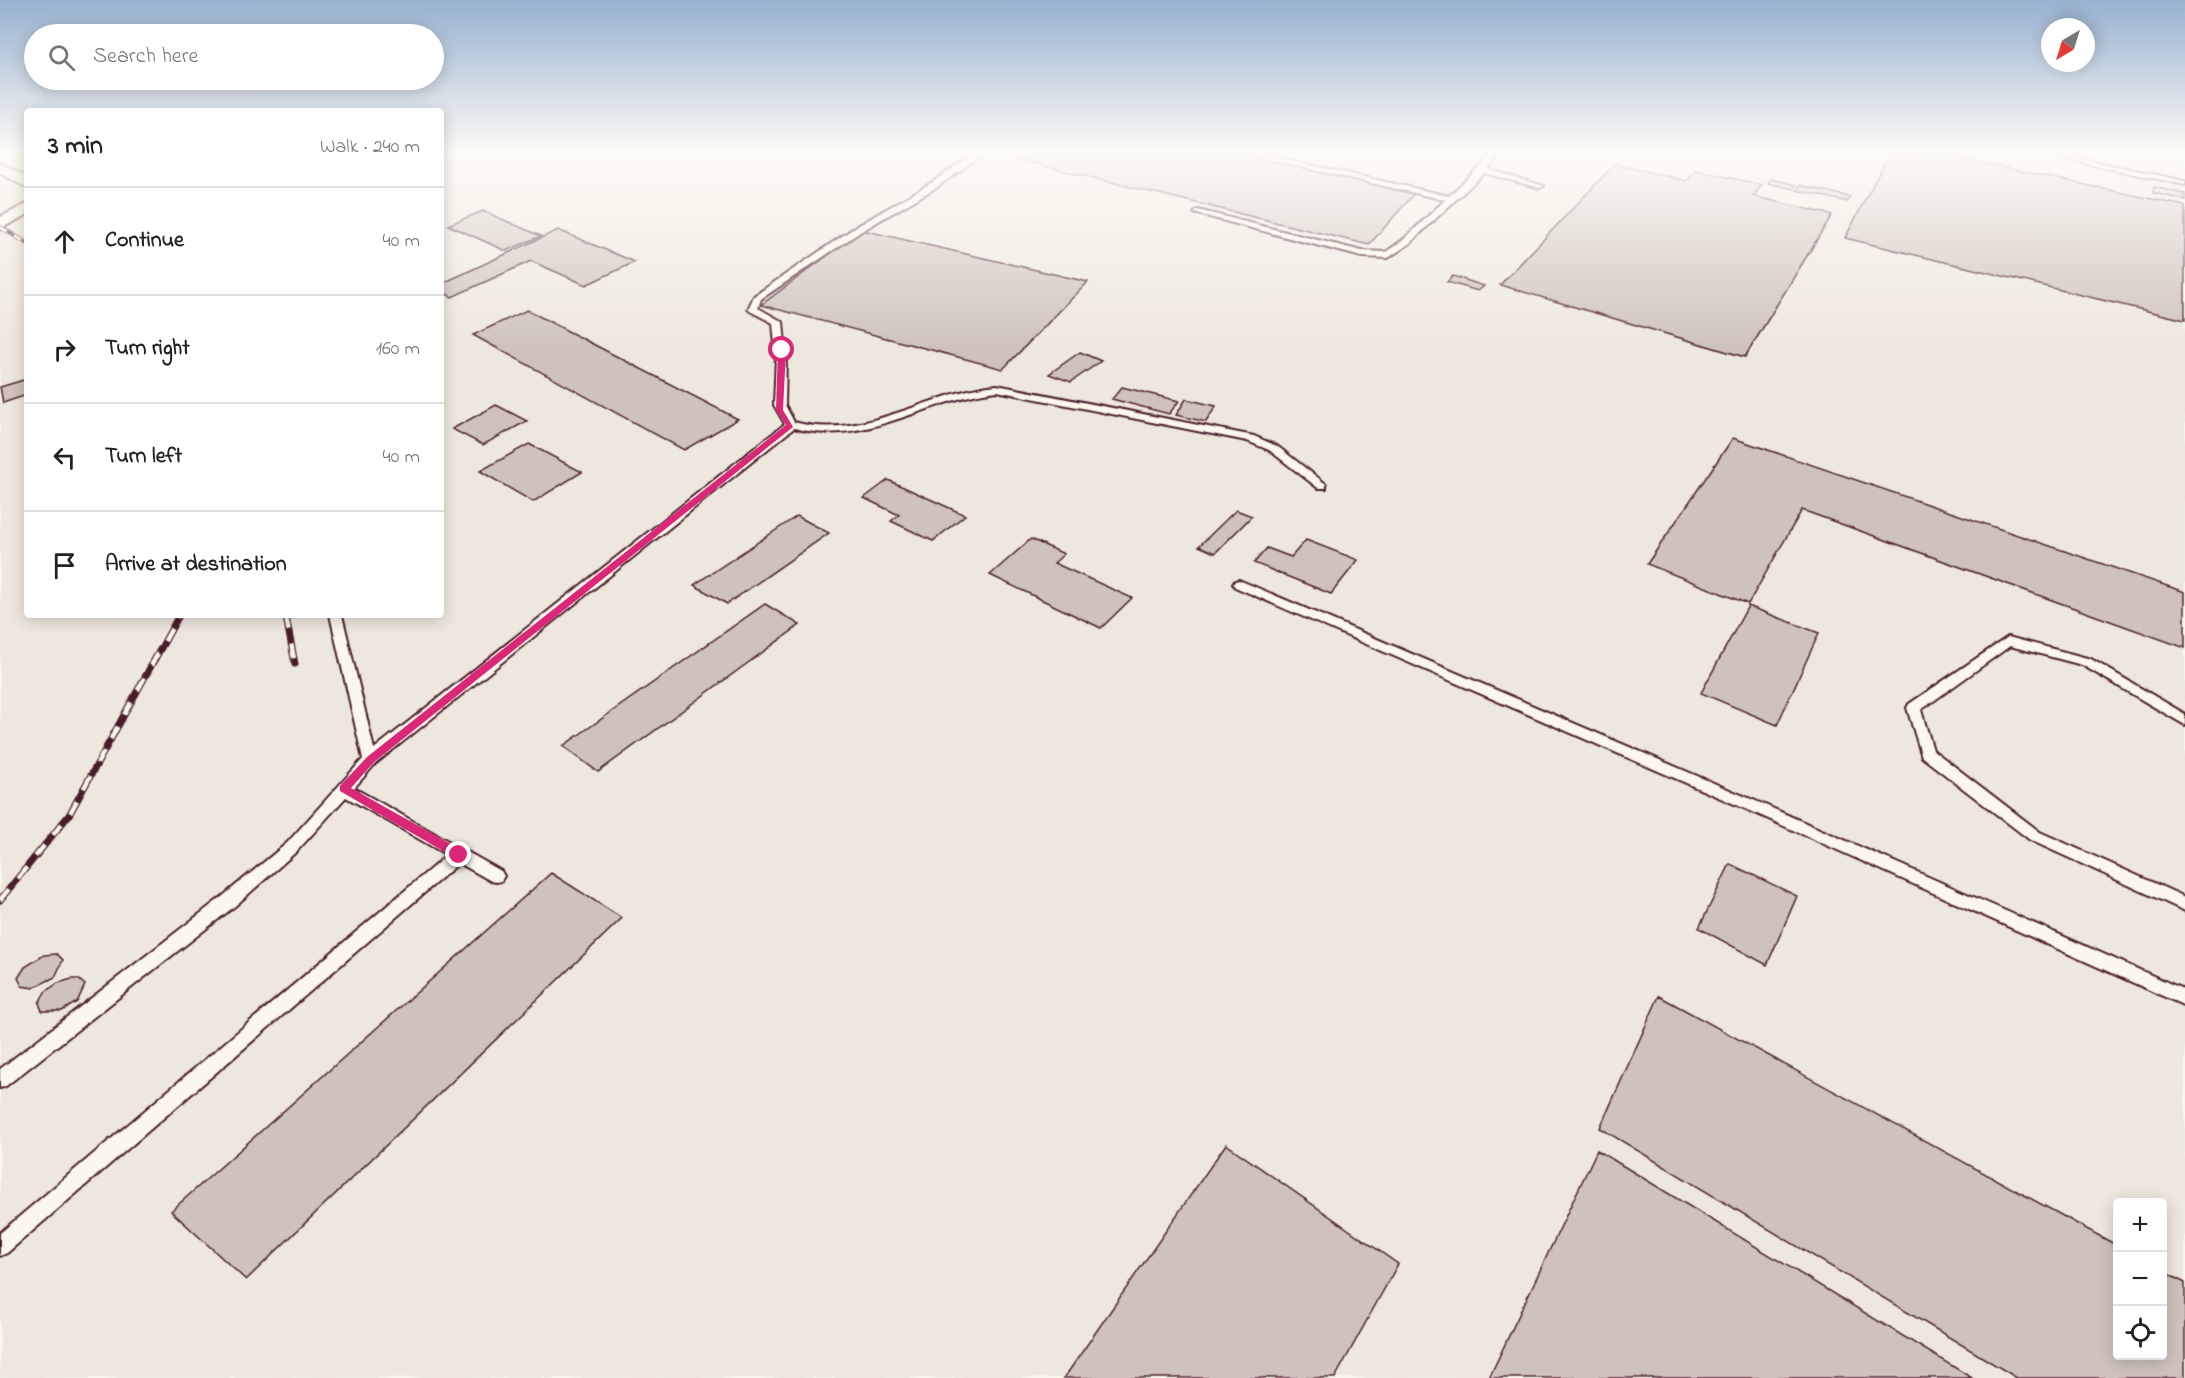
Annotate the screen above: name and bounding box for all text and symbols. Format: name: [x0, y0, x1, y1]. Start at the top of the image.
north arrow: [2041, 18, 2095, 72]
search box: [24, 24, 444, 90]
icon: search: [45, 41, 78, 74]
text: Search here: [93, 41, 198, 73]
text: 3 min: [48, 128, 103, 166]
text: Walk · 240 m: [320, 133, 420, 162]
icon: ahead: [48, 225, 81, 258]
text: Continue: [105, 225, 184, 257]
text: 40 m: [383, 227, 420, 256]
icon: right: [48, 333, 81, 366]
text: Turn right: [105, 333, 190, 365]
text: 160 m: [376, 335, 420, 364]
route start: [768, 336, 794, 362]
icon: left: [48, 441, 81, 474]
text: Turn left: [105, 441, 182, 473]
text: 40 m: [383, 443, 420, 472]
icon: arrive: [48, 549, 81, 582]
text: Arrive at destination: [105, 549, 287, 581]
route end: [445, 841, 471, 867]
map controls: [2113, 1198, 2167, 1360]
button: +: [2113, 1198, 2167, 1252]
button: −: [2113, 1252, 2167, 1306]
button: locate: [2113, 1306, 2167, 1360]

